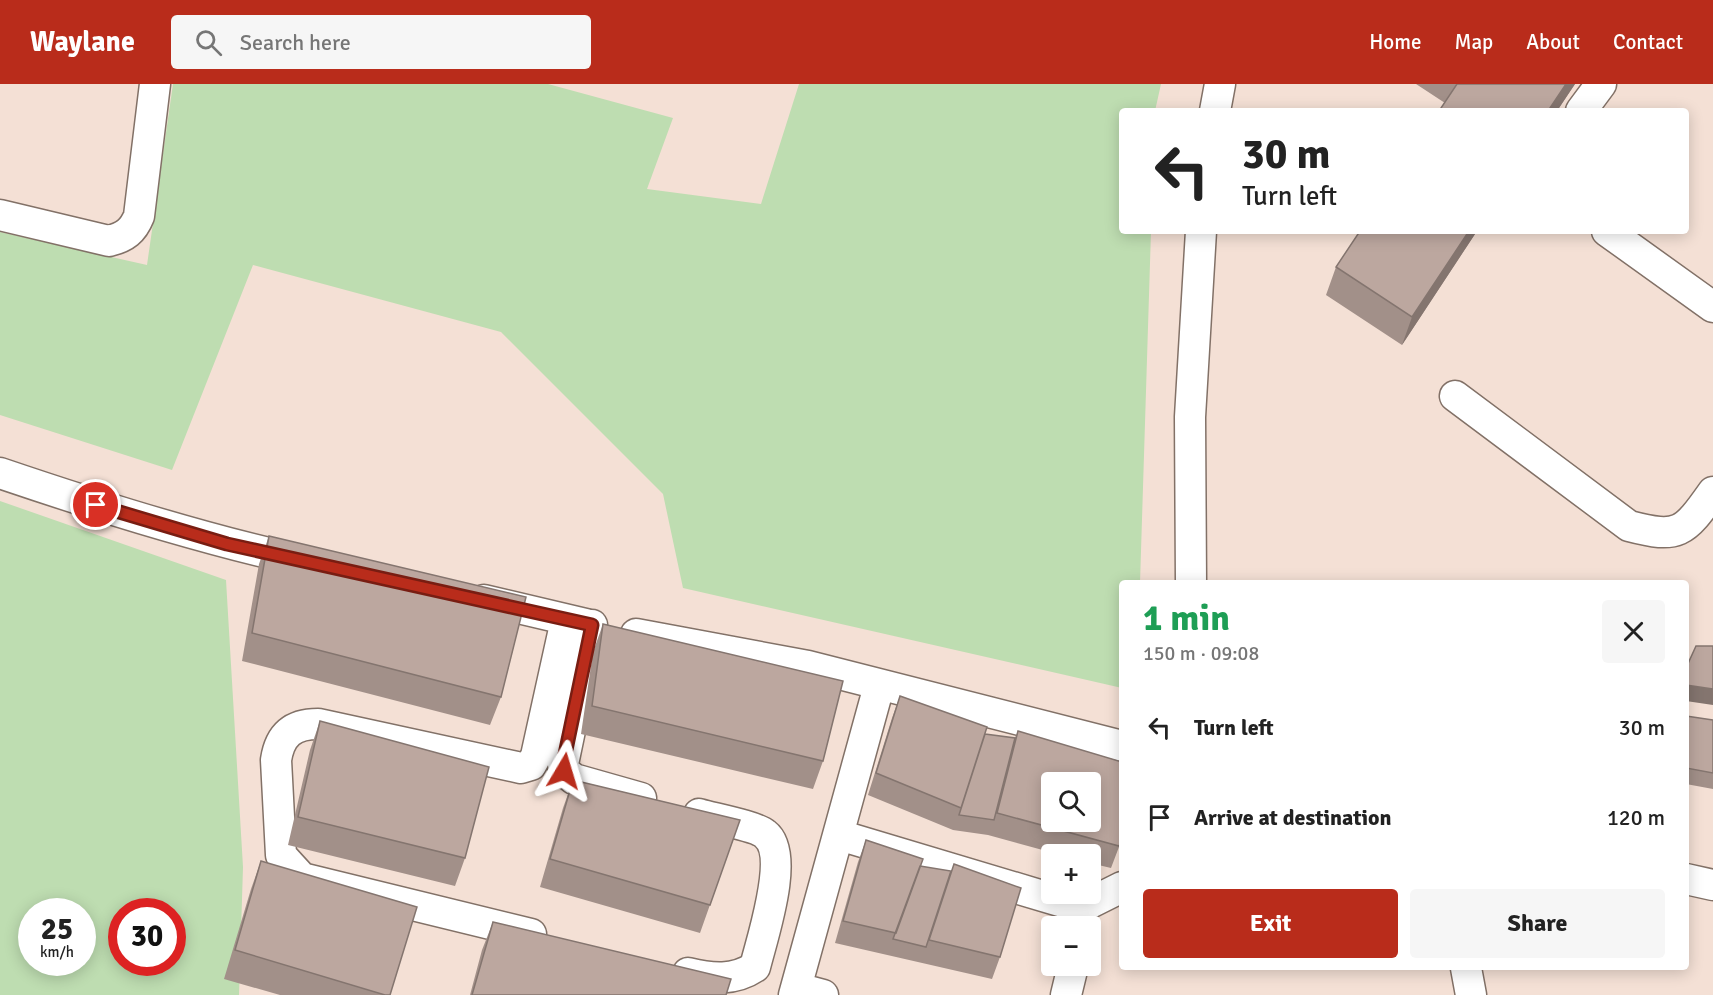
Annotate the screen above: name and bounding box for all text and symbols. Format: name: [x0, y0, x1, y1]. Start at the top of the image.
search box: [171, 15, 591, 69]
text: Waylane: [30, 25, 135, 59]
icon: search: [192, 26, 225, 59]
text: Search here: [240, 29, 351, 56]
text: Home: [1369, 29, 1422, 55]
text: Map: [1455, 29, 1493, 55]
text: About: [1526, 29, 1580, 55]
text: Contact: [1613, 29, 1683, 55]
text: 30 m: [1242, 129, 1331, 180]
icon: left: [1143, 132, 1221, 210]
text: Turn left: [1242, 180, 1337, 213]
pin: [70, 479, 121, 530]
icon: arrive: [79, 488, 112, 521]
text: 1 min: [1143, 596, 1230, 641]
button: close: [1602, 600, 1665, 663]
text: 150 m · 09:08: [1143, 641, 1259, 666]
icon: left: [1143, 711, 1176, 744]
text: Turn left: [1194, 714, 1274, 741]
text: 30 m: [1619, 714, 1665, 741]
position arrow: [532, 739, 596, 803]
map controls: [1041, 772, 1101, 976]
button: search: [1041, 772, 1101, 832]
icon: arrive: [1143, 801, 1176, 834]
text: Arrive at destination: [1194, 804, 1391, 831]
text: 120 m: [1607, 804, 1665, 831]
button: +: [1041, 844, 1101, 904]
button: Exit: [1143, 889, 1398, 958]
button: Share: [1410, 889, 1665, 958]
speed limit sign: 30: [108, 898, 186, 976]
text: 25: [41, 911, 73, 948]
button: −: [1041, 916, 1101, 976]
text: km/h: [40, 943, 74, 961]

